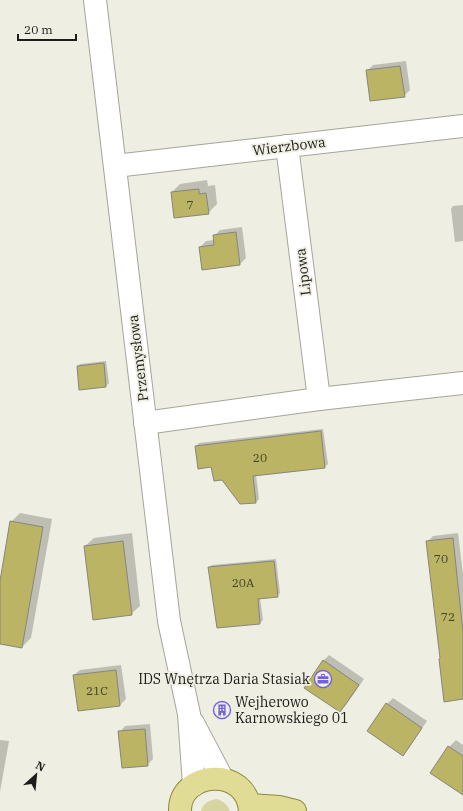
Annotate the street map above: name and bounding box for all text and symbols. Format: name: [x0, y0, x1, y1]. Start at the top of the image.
scale bar: [18, 16, 76, 42]
text: 20 m: [24, 22, 53, 37]
street label: Wierzbowa: [252, 133, 327, 159]
house number: 7: [186, 197, 194, 212]
street label: Lipowa: [291, 247, 315, 297]
street label: Przemysłowa: [124, 313, 152, 402]
house number: 20: [253, 450, 267, 465]
house number: 70: [434, 551, 448, 566]
house number: 20A: [232, 575, 255, 590]
house number: 72: [441, 609, 455, 624]
office icon: IDS Wnętrza Daria Stasiak: [313, 669, 333, 689]
place label: IDS Wnętrza Daria Stasiak: [138, 670, 311, 688]
house number: 21C: [86, 683, 108, 698]
place label: Wejherowo Karnowskiego 01: [235, 693, 349, 727]
building icon: Wejherowo Karnowskiego 01: [212, 700, 232, 720]
north arrow: [16, 755, 56, 795]
text: N: [33, 758, 48, 774]

